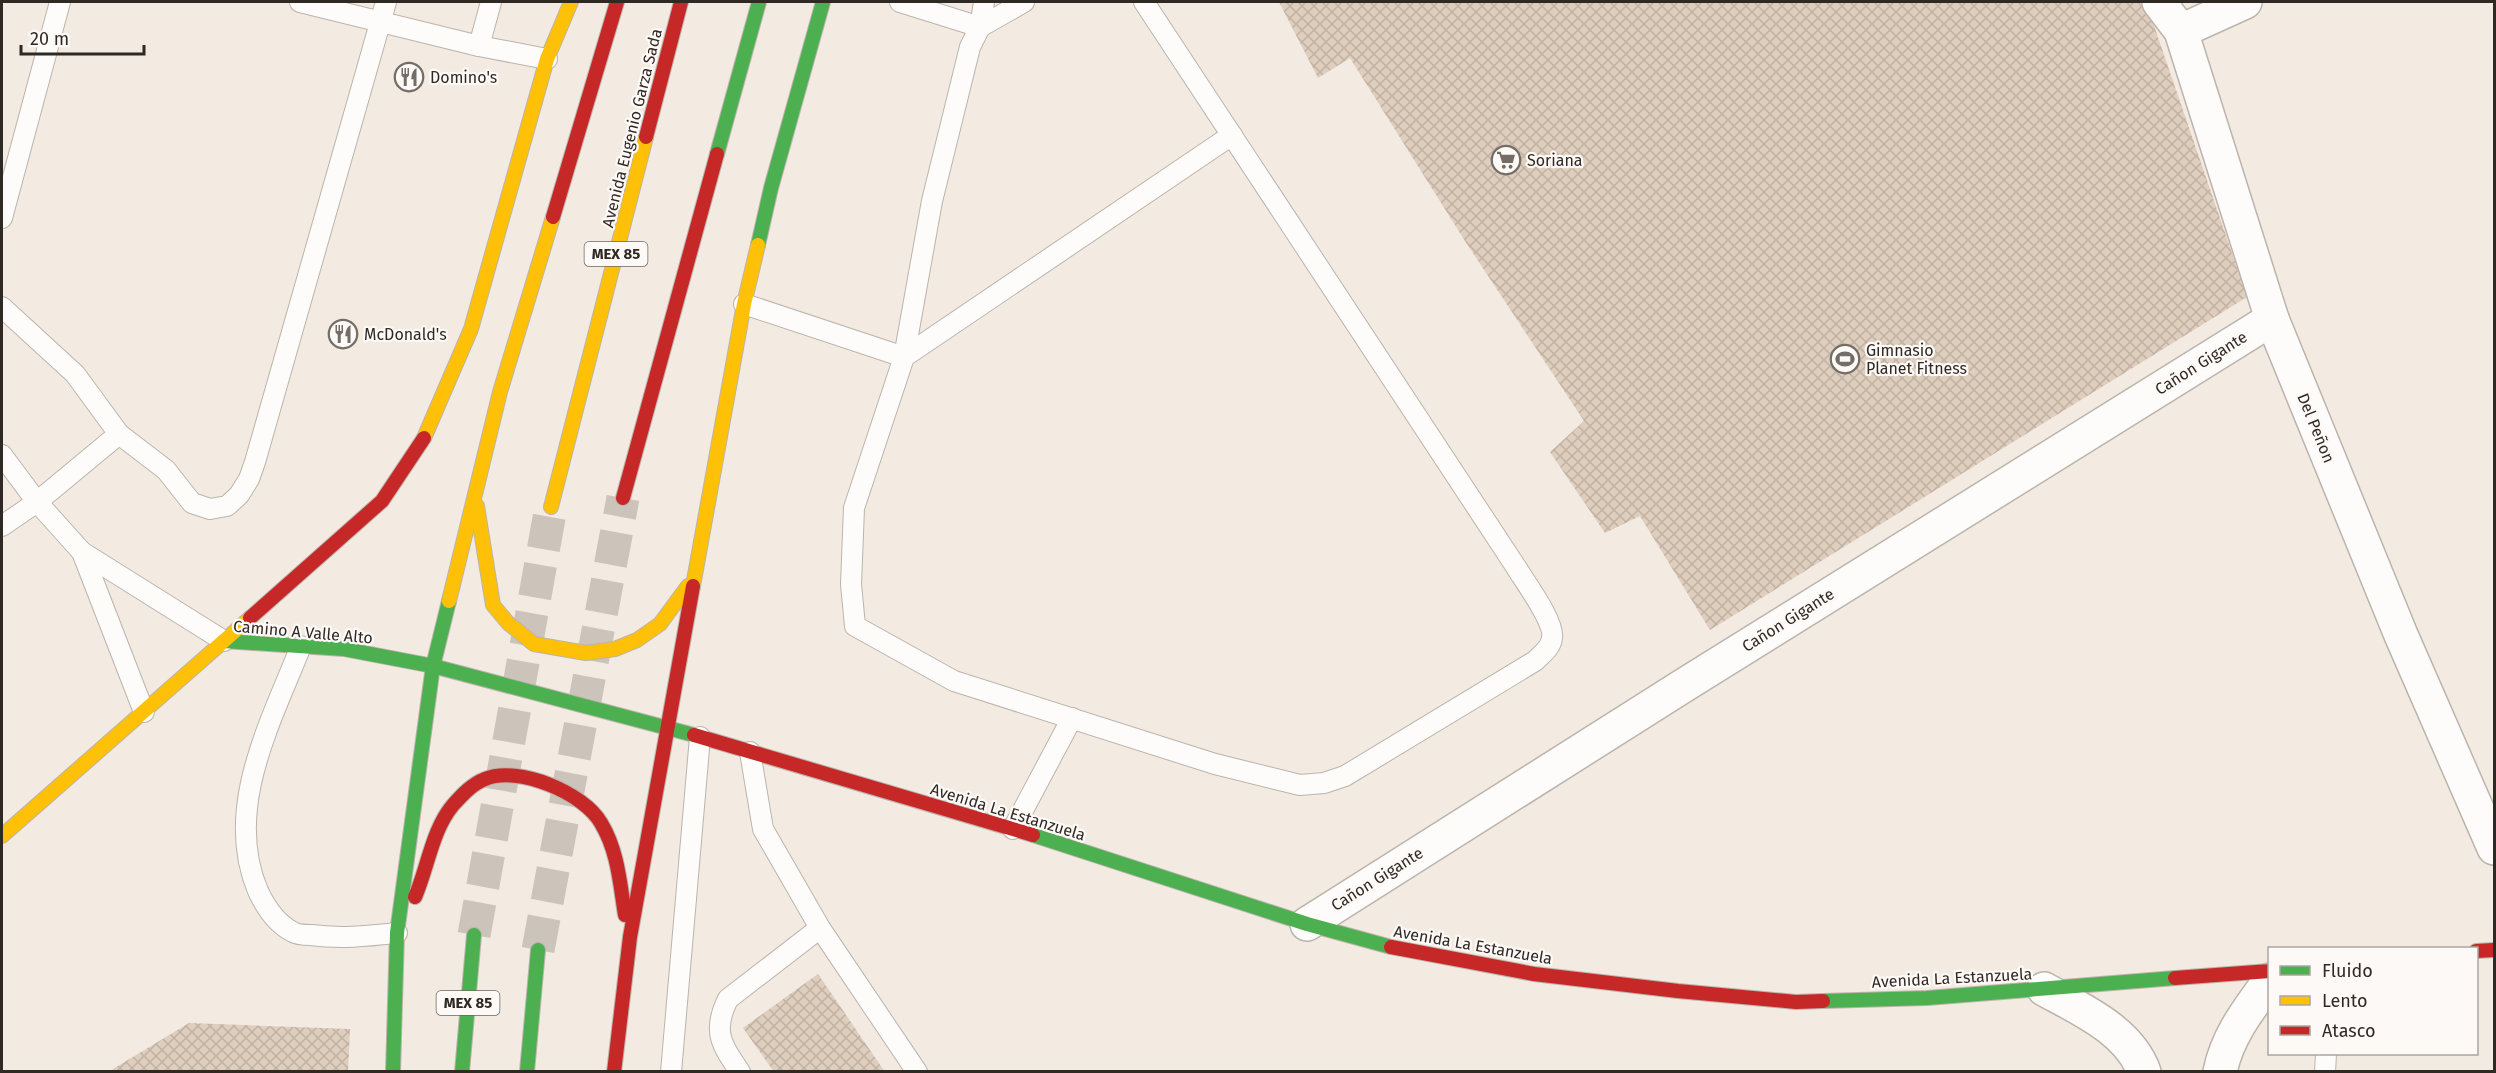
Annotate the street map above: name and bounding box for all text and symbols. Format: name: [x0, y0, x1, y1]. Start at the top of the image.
scale bar: [21, 18, 144, 56]
street label: Avenida Eugenio Garza Sada: [598, 27, 666, 229]
text: 20 m: [30, 28, 69, 50]
restaurant icon: Domino's: [393, 61, 425, 93]
place label: Domino's: [430, 68, 497, 87]
supermarket icon: Soriana: [1490, 144, 1522, 176]
place label: Soriana: [1527, 151, 1583, 170]
road number: MEX 85: [584, 242, 648, 266]
restaurant icon: McDonald's: [327, 318, 359, 350]
place label: McDonald's: [364, 325, 447, 344]
street label: Cañon Gigante: [2152, 327, 2250, 399]
place label: Gimnasio Planet Fitness: [1866, 341, 1967, 378]
sports icon: Gimnasio Planet Fitness: [1829, 343, 1861, 375]
street label: Del Peñon: [2293, 390, 2339, 466]
street label: Cañon Gigante: [1739, 584, 1837, 656]
street label: Camino A Valle Alto: [232, 616, 374, 648]
street label: Avenida La Estanzuela: [928, 779, 1088, 845]
street label: Cañon Gigante: [1328, 843, 1426, 915]
street label: Avenida La Estanzuela: [1392, 922, 1554, 968]
legend: [2268, 947, 2478, 1055]
text: Fluido: [2322, 960, 2373, 982]
street label: Avenida La Estanzuela: [1871, 964, 2033, 992]
text: Lento: [2322, 990, 2368, 1012]
road number: MEX 85: [436, 991, 500, 1015]
text: Atasco: [2322, 1020, 2375, 1042]

